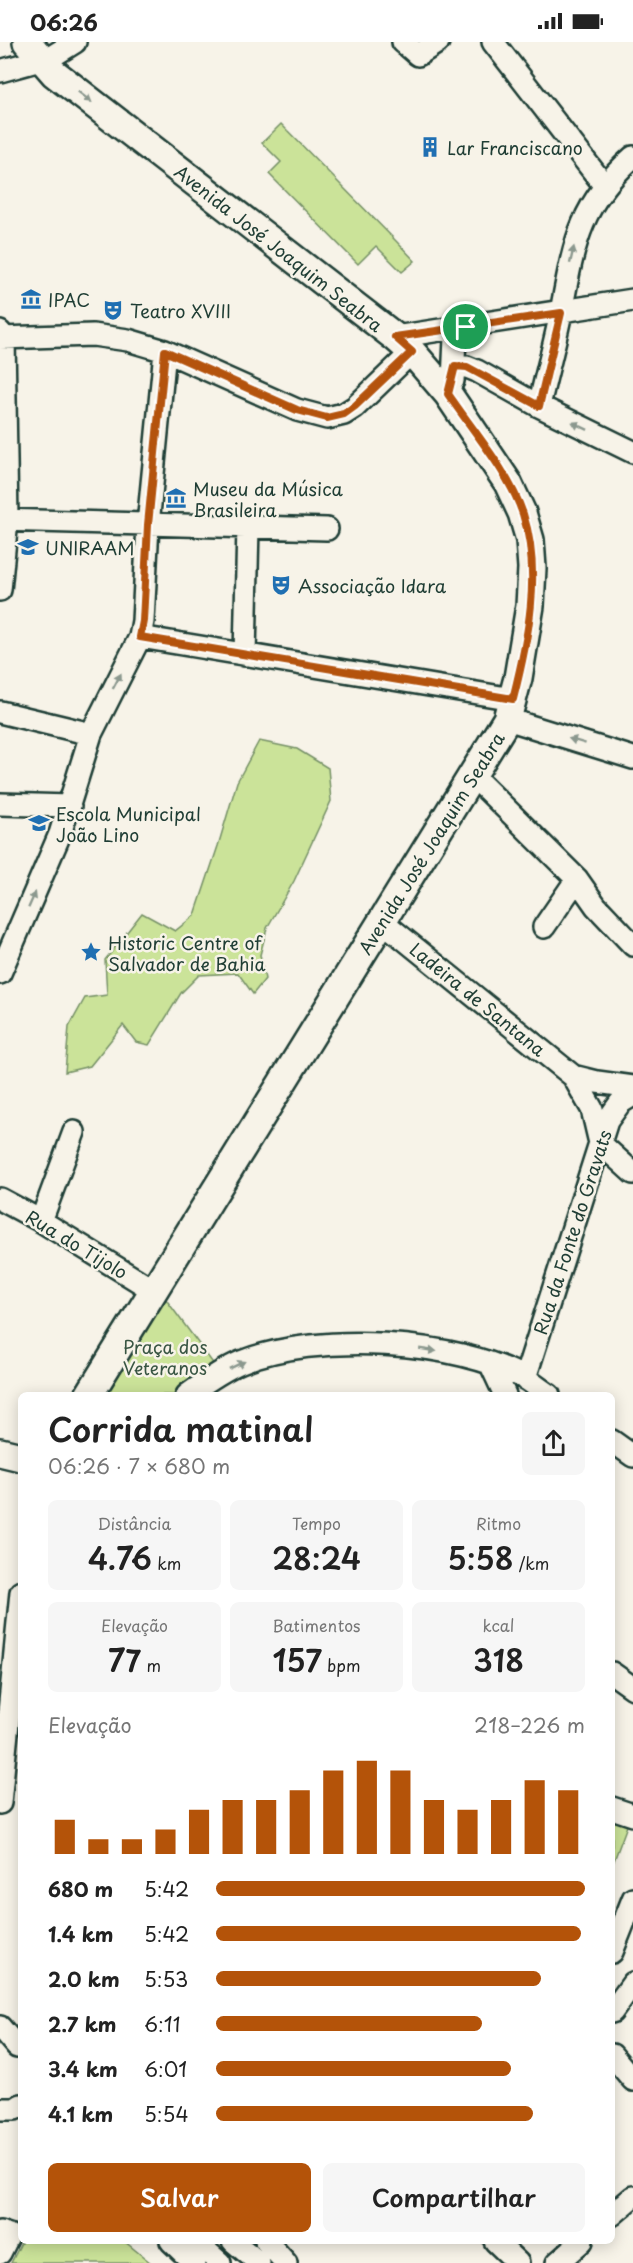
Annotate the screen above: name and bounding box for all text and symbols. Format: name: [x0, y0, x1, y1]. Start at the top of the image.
text: 06:26: [30, 5, 98, 38]
one-way arrow: [77, 91, 93, 104]
place label: Lar Franciscano: [447, 134, 583, 161]
building icon: Lar Franciscano: [418, 135, 442, 159]
street label: Avenida José Joaquim Seabra: [169, 158, 389, 338]
one-way arrow: [568, 246, 577, 265]
place label: IPAC: [48, 286, 90, 313]
museum icon: IPAC: [19, 287, 43, 311]
place label: Teatro XVIII: [130, 297, 231, 324]
theatre icon: Teatro XVIII: [101, 298, 125, 322]
pin: [440, 301, 491, 352]
icon: arrive: [449, 310, 482, 343]
one-way arrow: [572, 422, 589, 431]
place label: Museu da Música Brasileira: [193, 475, 344, 523]
museum icon: Museu da Música Brasileira: [164, 486, 188, 510]
place label: UNIRAAM: [45, 534, 134, 561]
school or university icon: UNIRAAM: [16, 535, 40, 559]
place label: Associação Idara: [298, 572, 447, 599]
theatre icon: Associação Idara: [269, 573, 293, 597]
one-way arrow: [112, 672, 122, 689]
street label: Avenida José Joaquim Seabra: [351, 727, 511, 959]
one-way arrow: [568, 736, 586, 745]
place label: Escola Municipal João Lino: [56, 800, 201, 848]
school or university icon: Escola Municipal João Lino: [27, 811, 51, 835]
one-way arrow: [27, 892, 36, 909]
place label: Historic Centre of Salvador de Bahia: [108, 929, 266, 977]
street label: Ladeira de Santana: [404, 936, 552, 1063]
place icon: Historic Centre of Salvador de Bahia: [79, 940, 103, 964]
street label: Rua da Fonte do Gravats: [526, 1126, 618, 1338]
street label: Rua do Tijolo: [21, 1203, 133, 1285]
park label: Praça dos Veteranos: [123, 1333, 207, 1381]
one-way arrow: [419, 1346, 438, 1355]
one-way arrow: [228, 1360, 245, 1369]
text: Corrida matinal: [48, 1403, 313, 1453]
button: share: [522, 1412, 585, 1475]
text: 06:26 · 7 × 680 m: [48, 1451, 230, 1481]
text: Distância: [98, 1511, 171, 1535]
text: Tempo: [292, 1511, 341, 1535]
text: Ritmo: [476, 1511, 521, 1535]
text: 4.76: [88, 1535, 152, 1580]
text: 28:24: [272, 1535, 361, 1580]
text: 5:58: [448, 1535, 514, 1580]
text: km: [152, 1551, 181, 1575]
text: /km: [514, 1551, 549, 1575]
text: Elevação: [101, 1613, 168, 1637]
text: Batimentos: [273, 1613, 360, 1637]
text: kcal: [483, 1613, 514, 1637]
text: 77: [108, 1637, 141, 1682]
text: 157: [273, 1637, 322, 1682]
text: 318: [473, 1637, 524, 1682]
text: m: [141, 1653, 161, 1677]
text: bpm: [322, 1653, 361, 1677]
text: Elevação: [48, 1710, 132, 1740]
text: 218–226 m: [474, 1710, 585, 1740]
text: 680 m: [48, 1874, 113, 1904]
text: 5:42: [144, 1874, 189, 1904]
text: 1.4 km: [48, 1919, 114, 1949]
text: 5:42: [144, 1919, 189, 1949]
text: 2.0 km: [48, 1964, 120, 1994]
text: 5:53: [144, 1964, 188, 1994]
text: 2.7 km: [48, 2009, 116, 2039]
text: 6:11: [144, 2009, 180, 2039]
text: 3.4 km: [48, 2054, 118, 2084]
text: 6:01: [144, 2054, 187, 2084]
text: 4.1 km: [48, 2099, 113, 2129]
text: 5:54: [144, 2099, 189, 2129]
button: Salvar: [48, 2163, 311, 2232]
button: Compartilhar: [323, 2163, 585, 2232]

